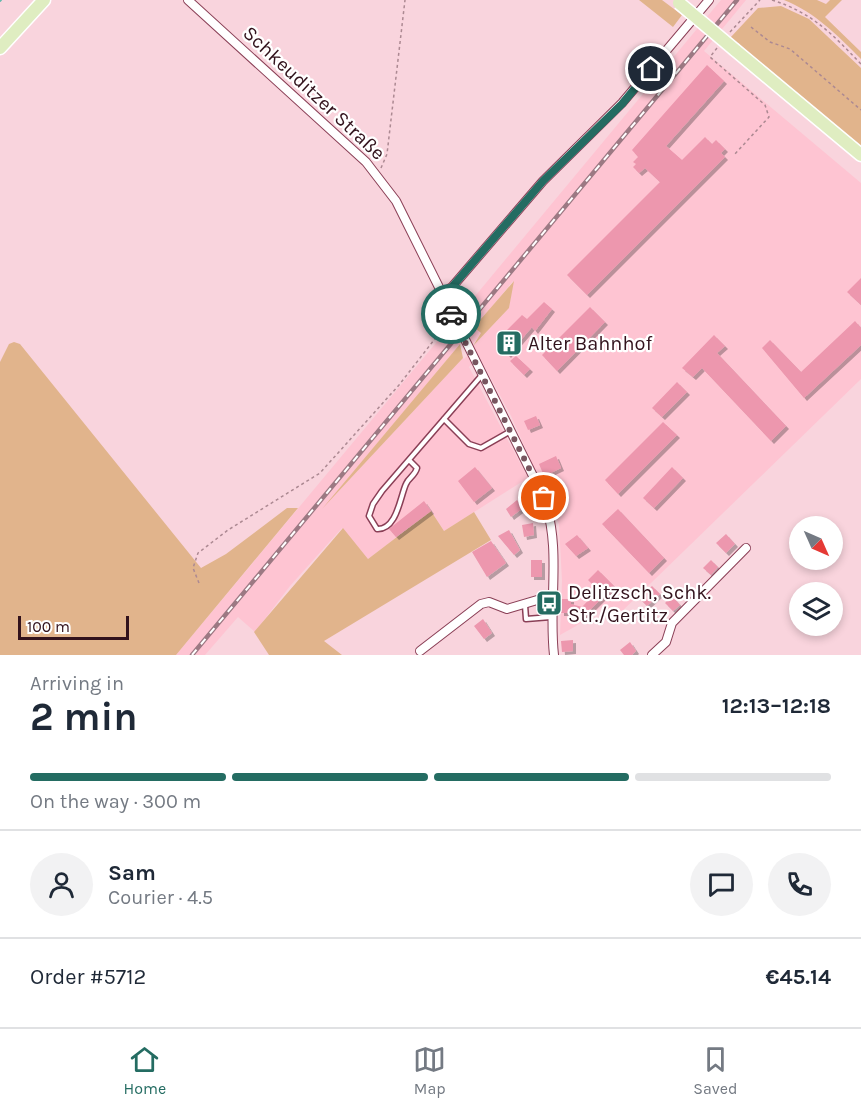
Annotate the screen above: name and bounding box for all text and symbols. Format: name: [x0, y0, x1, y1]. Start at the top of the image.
street label: Schkeuditzer Straße: [238, 21, 390, 165]
pin: [625, 43, 676, 94]
icon: home: [634, 52, 667, 85]
courier: [421, 284, 481, 344]
icon: car: [435, 298, 468, 331]
building icon: Alter Bahnhof: [494, 328, 524, 358]
place label: Alter Bahnhof: [528, 332, 652, 355]
pin: [518, 472, 569, 523]
icon: bag: [527, 481, 560, 514]
north arrow: [789, 516, 843, 570]
map controls: [789, 516, 843, 636]
place label: Delitzsch, Schk. Str./Gertitz: [568, 581, 711, 627]
button: layers: [789, 582, 843, 636]
bus stop icon: Delitzsch, Schk. Str./Gertitz: [534, 588, 564, 618]
scale bar: [18, 613, 129, 640]
text: 100 m: [27, 617, 70, 636]
text: Arriving in: [30, 672, 124, 695]
text: 12:13–12:18: [722, 693, 831, 719]
text: 2 min: [30, 694, 138, 740]
text: On the way · 300 m: [30, 790, 201, 813]
button: person: [30, 853, 93, 916]
button: chat: [690, 853, 753, 916]
button: phone: [768, 853, 831, 916]
text: Sam: [108, 860, 156, 886]
text: Courier · 4.5: [108, 886, 213, 909]
text: Order #5712: [30, 964, 146, 990]
text: €45.14: [766, 964, 831, 990]
tab: Home: [124, 1043, 166, 1098]
tab: Map: [413, 1043, 446, 1098]
tab: Saved: [693, 1043, 737, 1098]

